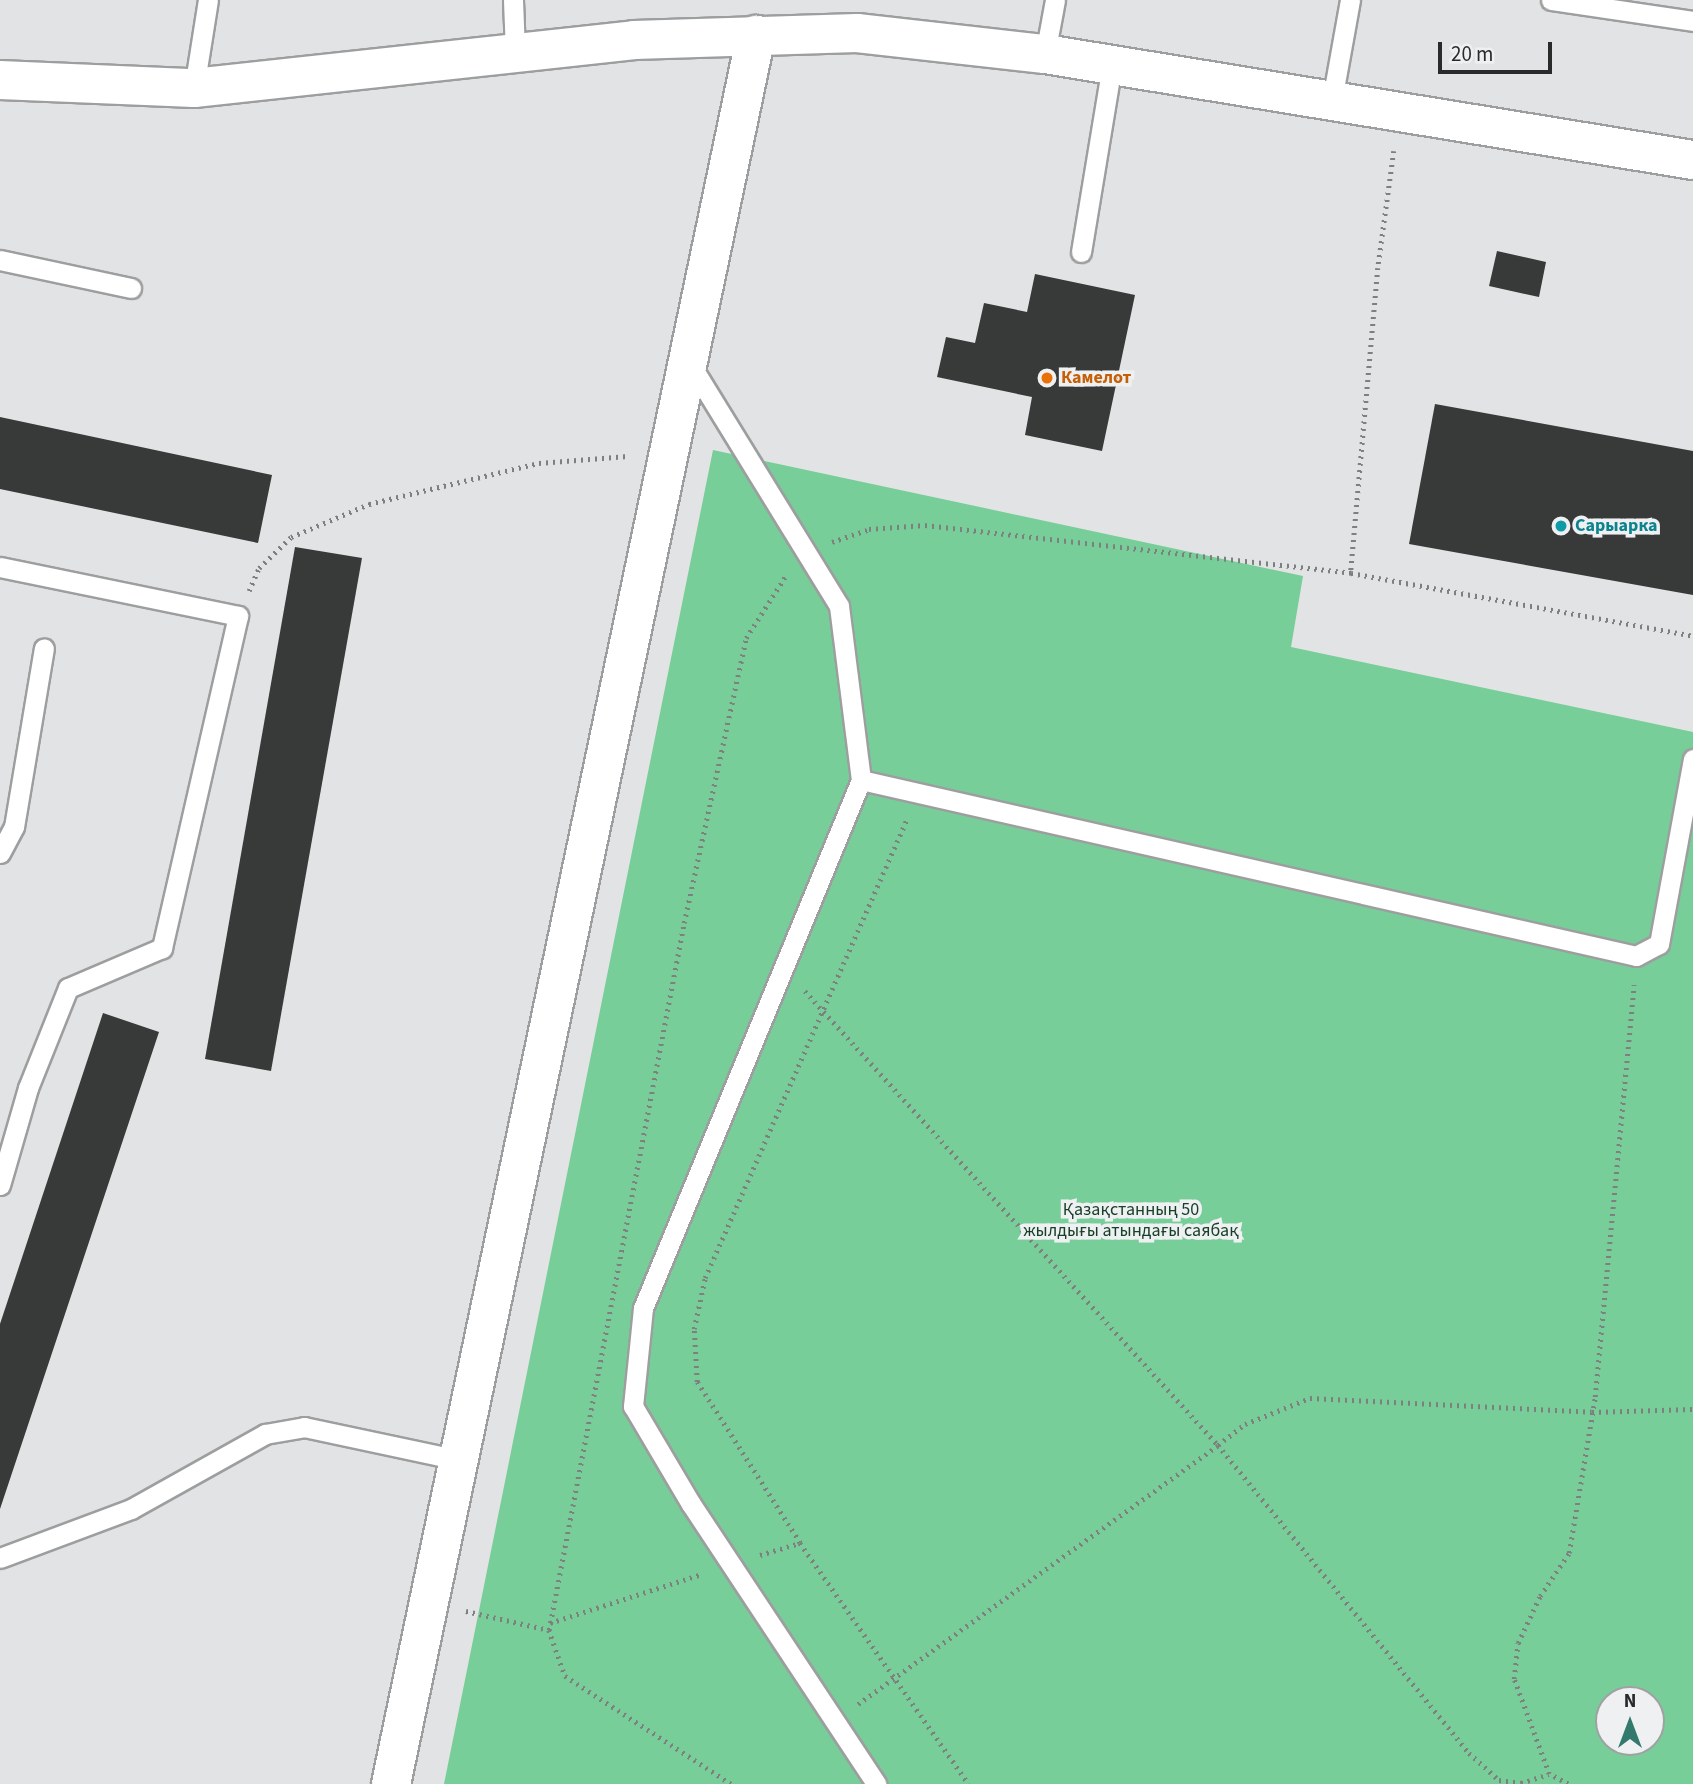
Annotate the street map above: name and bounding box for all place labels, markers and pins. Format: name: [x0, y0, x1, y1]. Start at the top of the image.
place label: Камелот: [1061, 367, 1131, 389]
marker: Камелот: [1039, 370, 1055, 386]
place label: Сарыарка: [1575, 515, 1658, 537]
marker: Сарыарка: [1553, 518, 1569, 534]

